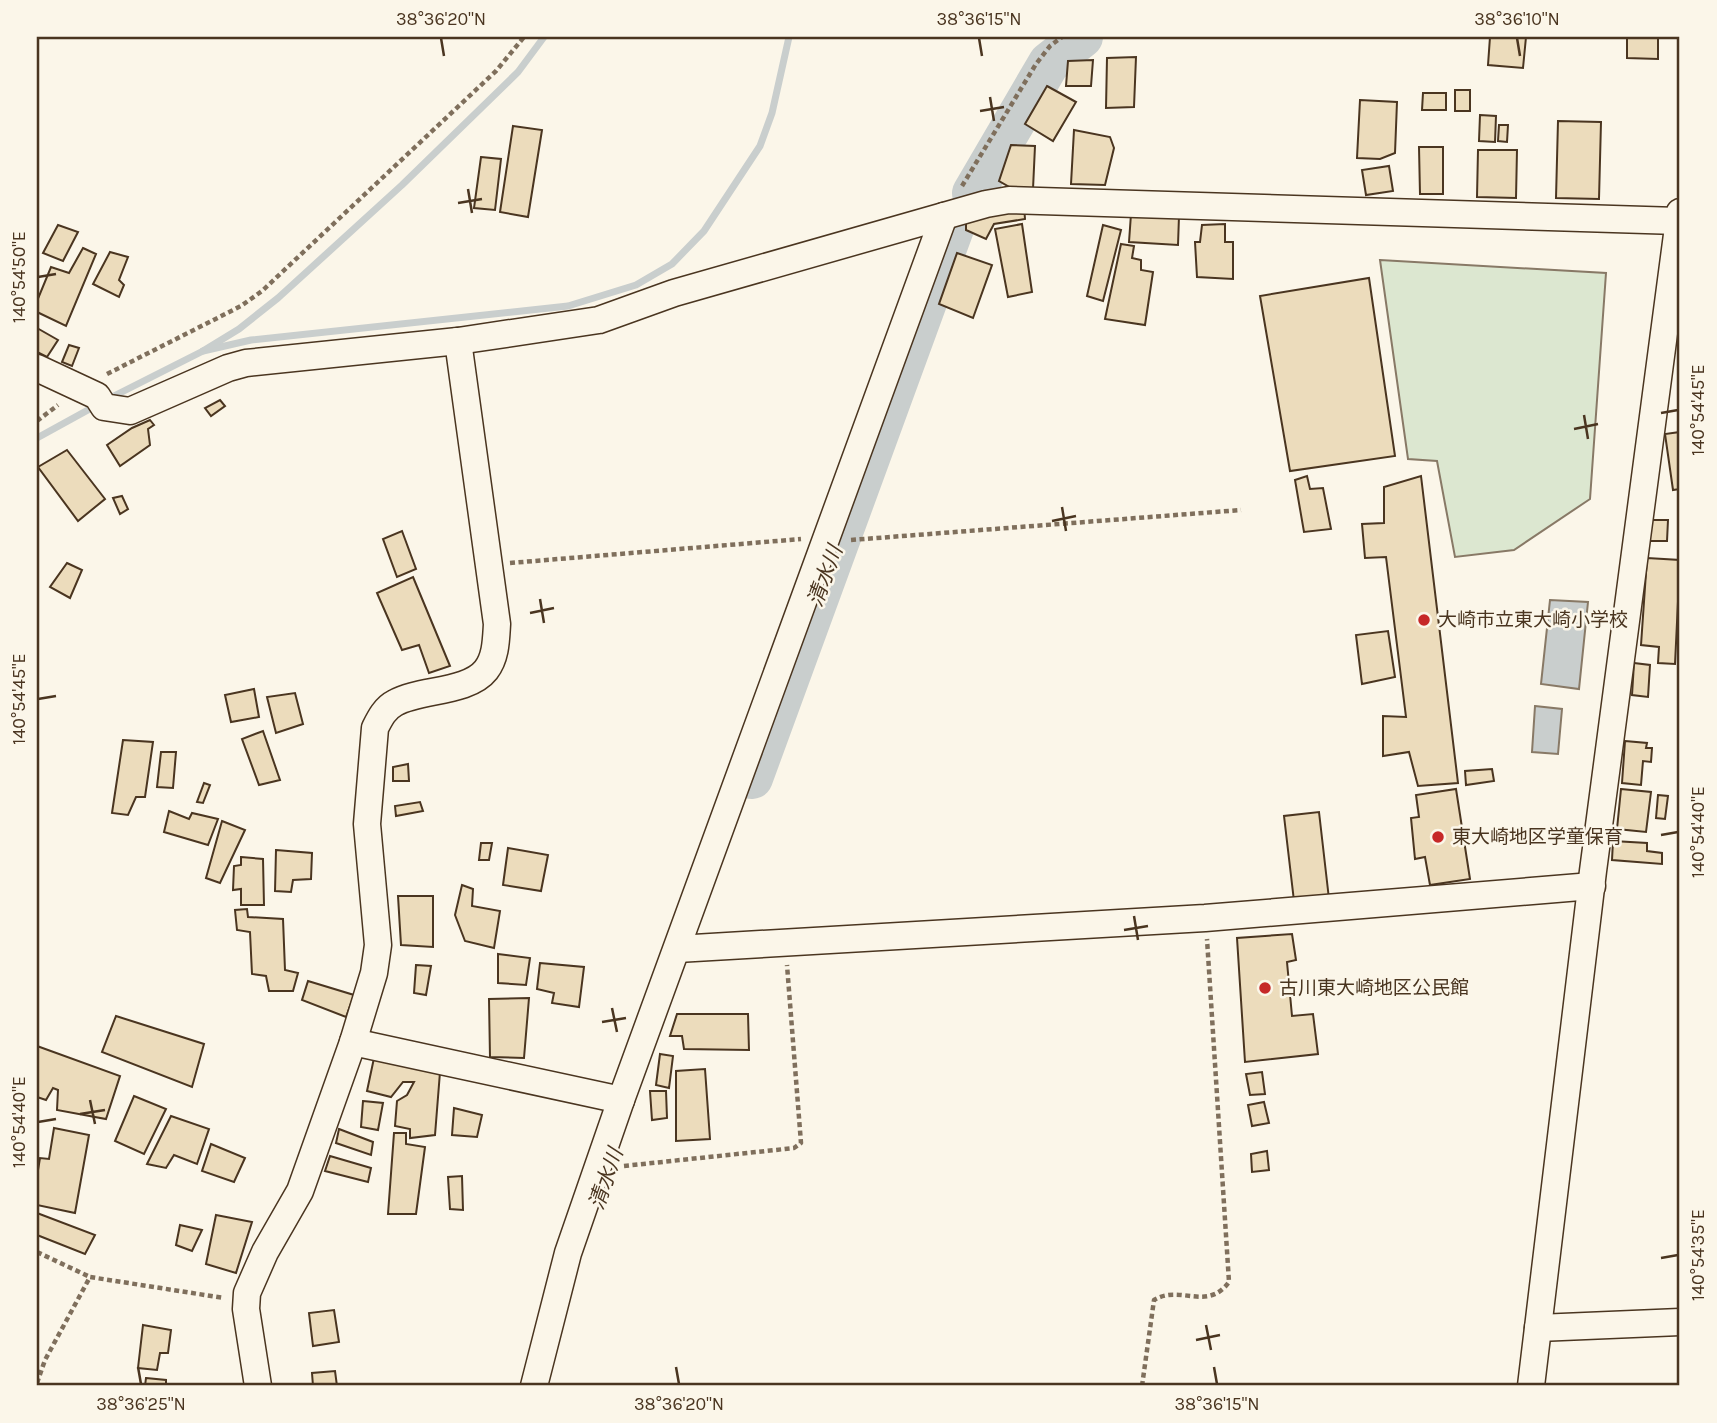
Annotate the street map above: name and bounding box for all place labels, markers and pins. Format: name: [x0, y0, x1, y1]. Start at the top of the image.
place label: 大崎市立東大崎小学校: [1438, 609, 1628, 631]
marker: 大崎市立東大崎小学校: [1416, 612, 1432, 628]
place label: 東大崎地区学童保育: [1452, 826, 1623, 848]
marker: 東大崎地区学童保育: [1430, 829, 1446, 845]
place label: 古川東大崎地区公民館: [1279, 977, 1469, 999]
marker: 古川東大崎地区公民館: [1257, 980, 1273, 996]

